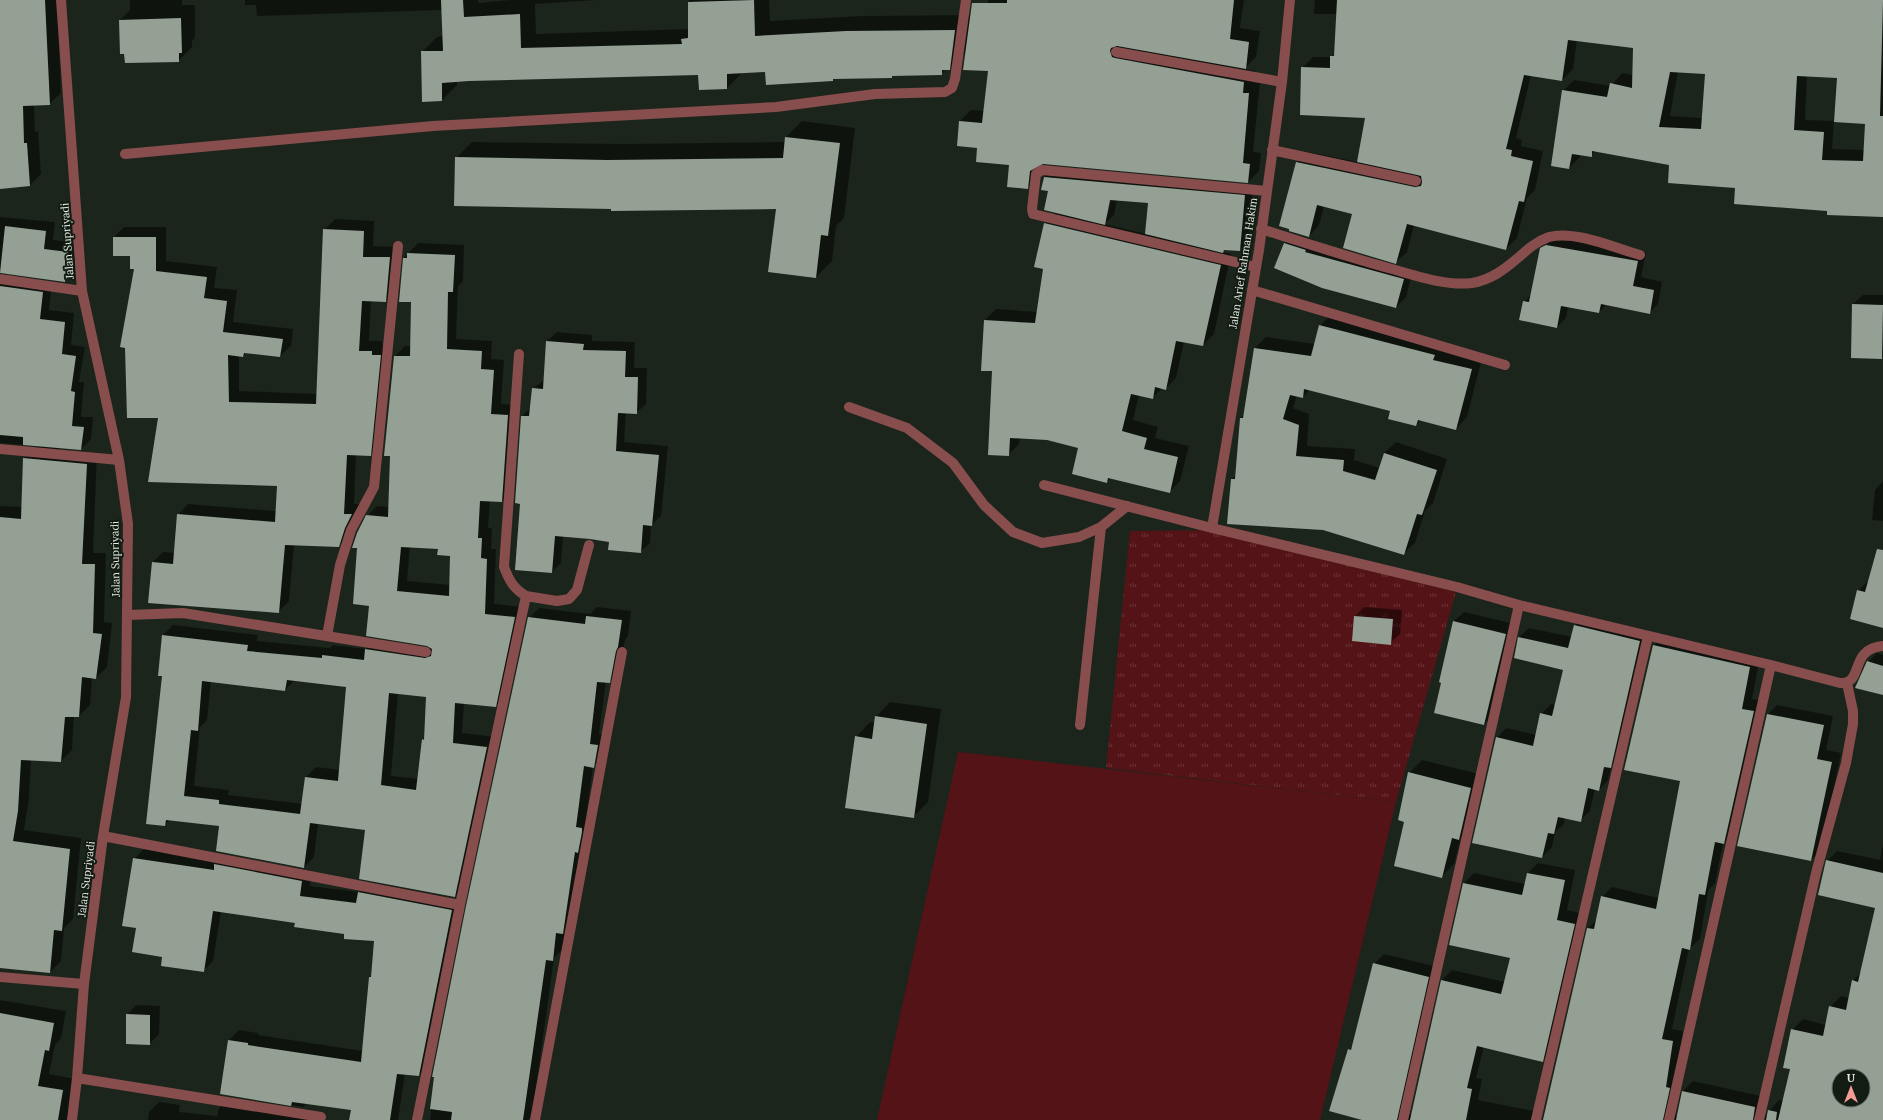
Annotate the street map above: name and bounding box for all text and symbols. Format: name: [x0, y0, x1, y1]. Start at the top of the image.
street label: Jalan Arief Rahman Hakim: [1226, 196, 1260, 330]
street label: Jalan Supriyadi: [57, 203, 77, 280]
street label: Jalan Supriyadi: [107, 521, 123, 598]
street label: Jalan Supriyadi: [74, 840, 98, 919]
north arrow: [1831, 1068, 1871, 1108]
text: U: [1847, 1071, 1856, 1085]

